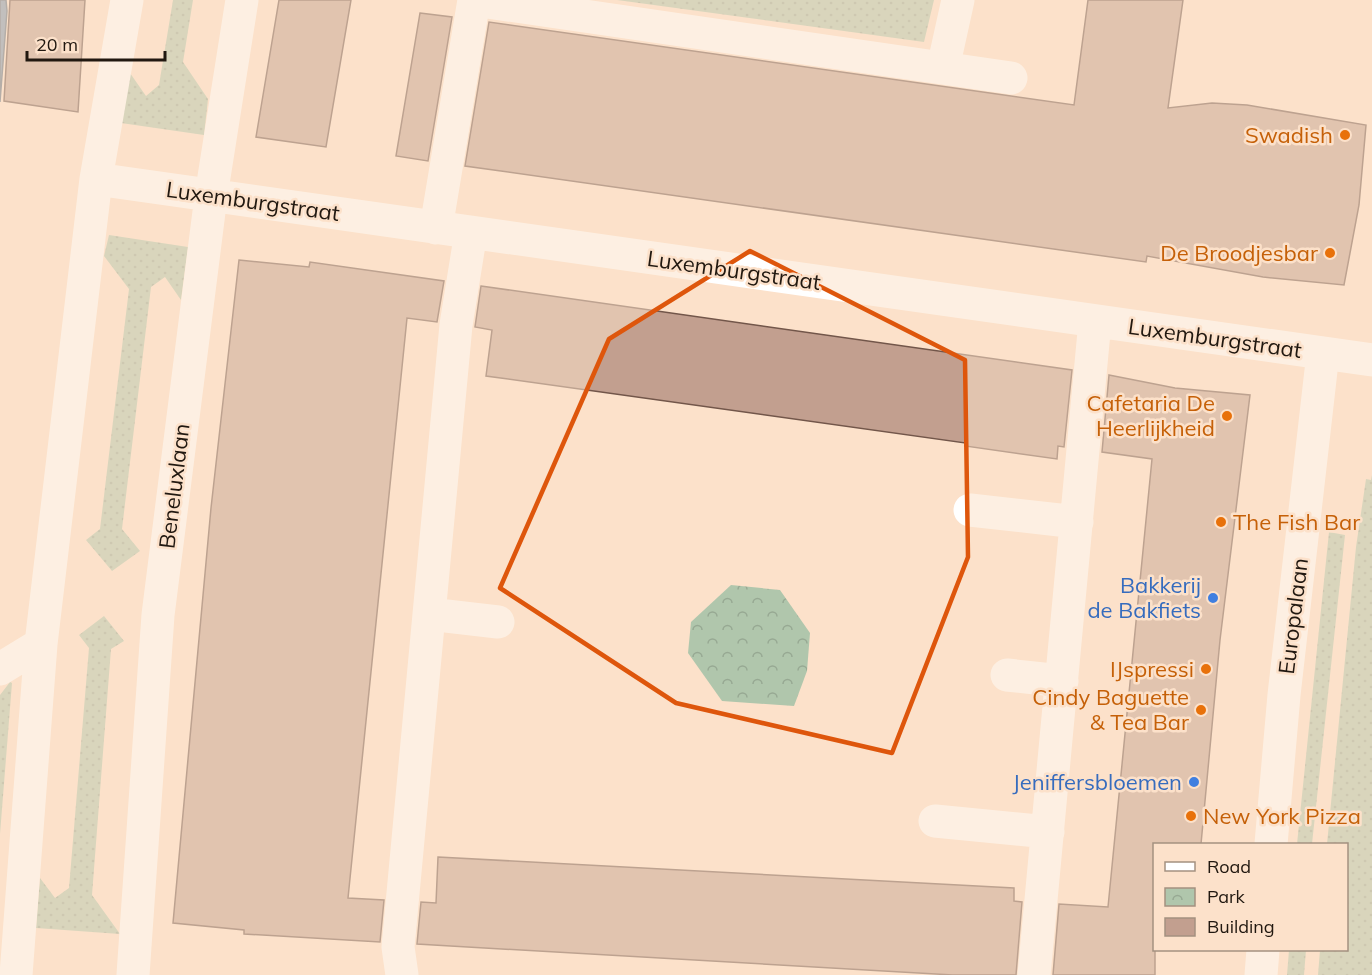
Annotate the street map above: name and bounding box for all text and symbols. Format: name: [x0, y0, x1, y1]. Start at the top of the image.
scale bar: [27, 24, 165, 62]
text: 20 m: [36, 33, 78, 56]
place label: Swadish: [1245, 121, 1333, 149]
marker: Swadish: [1338, 128, 1352, 142]
street label: Luxemburgstraat: [165, 175, 342, 227]
place label: De Broodjesbar: [1160, 239, 1318, 267]
street label: Luxemburgstraat: [646, 244, 823, 296]
marker: De Broodjesbar: [1323, 246, 1337, 260]
street label: Luxemburgstraat: [1127, 312, 1304, 364]
place label: Cafetaria De Heerlijkheid: [1087, 389, 1215, 442]
marker: Cafetaria De Heerlijkheid: [1220, 409, 1234, 423]
street label: Beneluxlaan: [152, 422, 196, 550]
place label: The Fish Bar: [1233, 508, 1360, 536]
marker: The Fish Bar: [1214, 515, 1228, 529]
street label: Europalaan: [1272, 556, 1314, 676]
place label: Bakkerij de Bakfiets: [1087, 571, 1201, 624]
marker: Bakkerij de Bakfiets: [1206, 591, 1220, 605]
place label: IJspressi: [1110, 655, 1194, 683]
marker: IJspressi: [1199, 662, 1213, 676]
place label: Cindy Baguette & Tea Bar: [1032, 683, 1189, 736]
marker: Cindy Baguette & Tea Bar: [1194, 703, 1208, 717]
place label: Jeniffersbloemen: [1013, 768, 1182, 796]
marker: Jeniffersbloemen: [1187, 775, 1201, 789]
place label: New York Pizza: [1203, 802, 1361, 830]
marker: New York Pizza: [1184, 809, 1198, 823]
legend: [1153, 843, 1348, 951]
text: Road: [1207, 855, 1251, 878]
text: Park: [1207, 885, 1246, 908]
text: Building: [1207, 915, 1275, 938]

